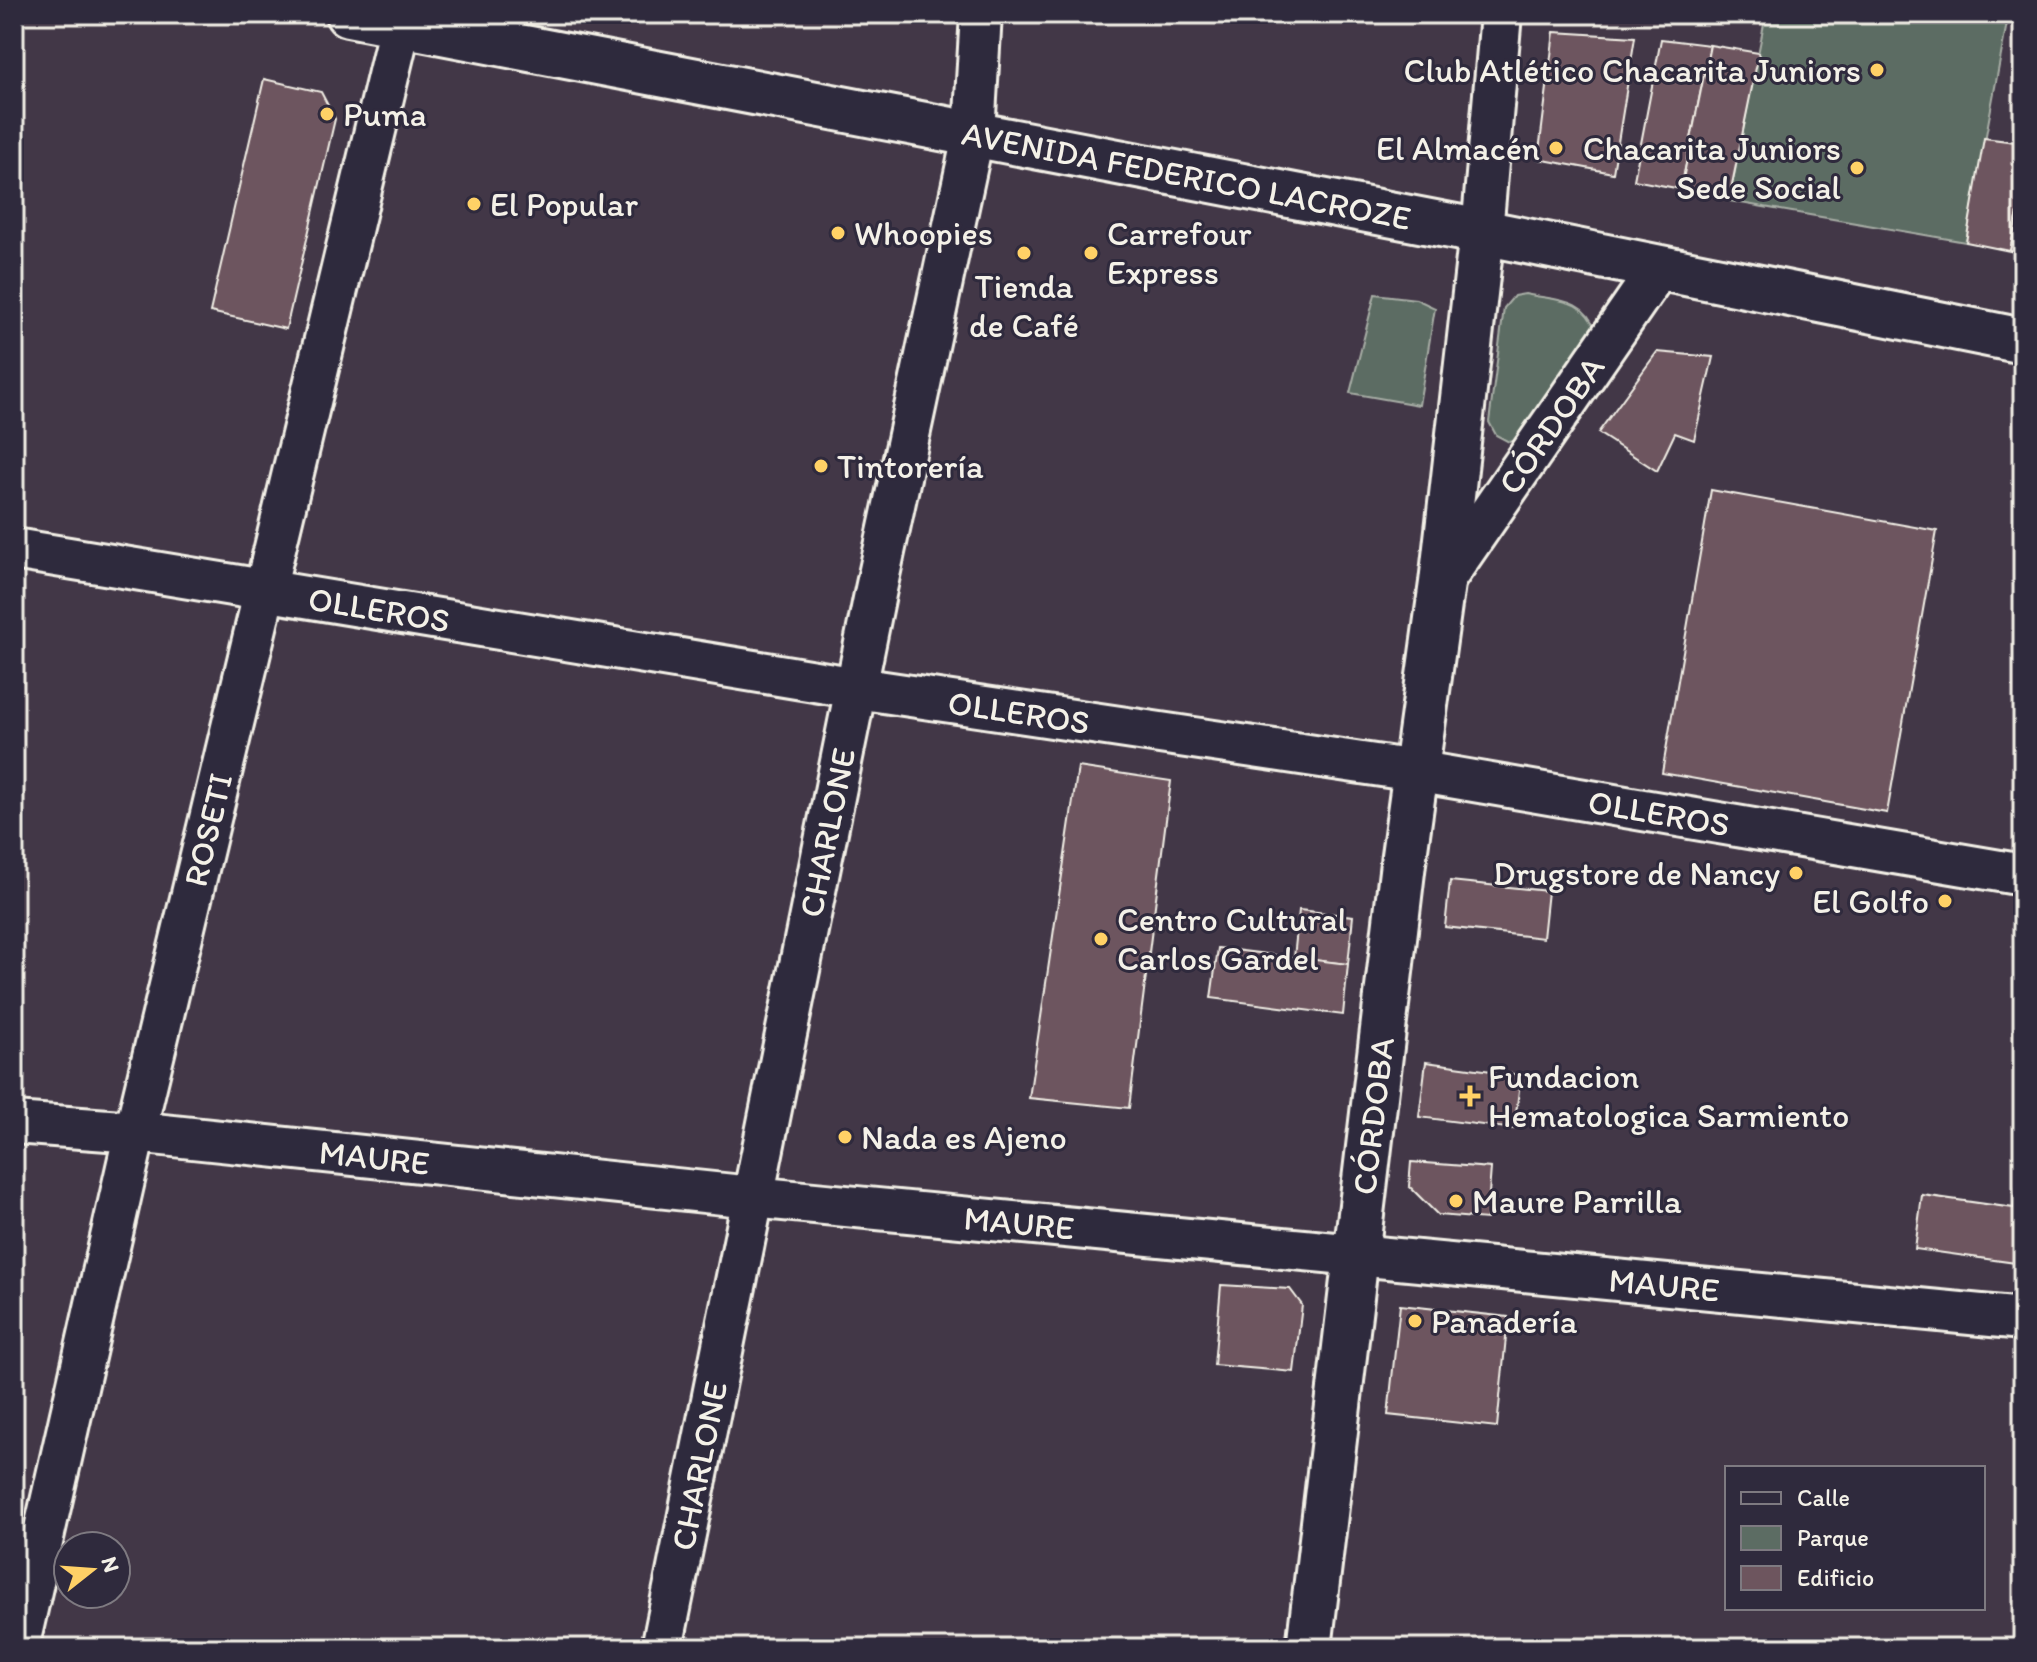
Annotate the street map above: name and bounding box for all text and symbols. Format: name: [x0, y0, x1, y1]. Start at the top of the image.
place label: Club Atlético Chacarita Juniors: [1404, 50, 1861, 91]
marker: Club Atlético Chacarita Juniors: [1868, 61, 1886, 79]
place label: Puma: [343, 94, 427, 135]
marker: Puma: [318, 105, 336, 123]
street label: AVENIDA FEDERICO LACROZE: [959, 112, 1415, 238]
place label: El Almacén: [1376, 128, 1540, 169]
place label: Chacarita Juniors Sede Social: [1583, 128, 1841, 208]
marker: El Almacén: [1547, 139, 1565, 157]
marker: Chacarita Juniors Sede Social: [1848, 159, 1866, 177]
place label: El Popular: [490, 184, 638, 225]
marker: El Popular: [465, 195, 483, 213]
place label: Whoopies: [854, 213, 993, 254]
place label: Carrefour Express: [1107, 213, 1252, 293]
marker: Whoopies: [829, 224, 847, 242]
marker: Tienda de Café: [1015, 244, 1033, 262]
marker: Carrefour Express: [1082, 244, 1100, 262]
place label: Tienda de Café: [969, 266, 1079, 346]
street label: CÓRDOBA: [1489, 348, 1613, 502]
place label: Tintorería: [837, 446, 984, 487]
marker: Tintorería: [812, 457, 830, 475]
street label: OLLEROS: [305, 577, 453, 641]
street label: OLLEROS: [945, 681, 1092, 743]
street label: CHARLONE: [790, 744, 864, 921]
street label: ROSETI: [174, 769, 241, 890]
street label: OLLEROS: [1585, 780, 1733, 845]
place label: Drugstore de Nancy: [1493, 853, 1780, 894]
marker: Drugstore de Nancy: [1787, 864, 1805, 882]
place label: El Golfo: [1812, 881, 1929, 922]
marker: El Golfo: [1936, 892, 1954, 910]
place label: Centro Cultural Carlos Gardel: [1117, 899, 1348, 979]
marker: Centro Cultural Carlos Gardel: [1092, 930, 1110, 948]
street label: CÓRDOBA: [1343, 1034, 1403, 1197]
place label: Fundacion Hematologica Sarmiento: [1488, 1056, 1849, 1136]
marker: Fundacion Hematologica Sarmiento: [1459, 1085, 1481, 1107]
place label: Nada es Ajeno: [861, 1117, 1067, 1158]
marker: Nada es Ajeno: [836, 1128, 854, 1146]
street label: MAURE: [317, 1131, 432, 1183]
place label: Maure Parrilla: [1472, 1181, 1682, 1222]
marker: Maure Parrilla: [1447, 1192, 1465, 1210]
street label: MAURE: [962, 1197, 1076, 1248]
street label: MAURE: [1607, 1259, 1721, 1310]
place label: Panadería: [1431, 1301, 1578, 1342]
marker: Panadería: [1406, 1312, 1424, 1330]
street label: CHARLONE: [662, 1377, 736, 1554]
legend: [1725, 1466, 1985, 1610]
text: Calle: [1797, 1483, 1850, 1512]
text: Parque: [1797, 1523, 1869, 1552]
north arrow: [52, 1530, 132, 1610]
text: N: [96, 1553, 126, 1575]
text: Edificio: [1797, 1563, 1874, 1592]

